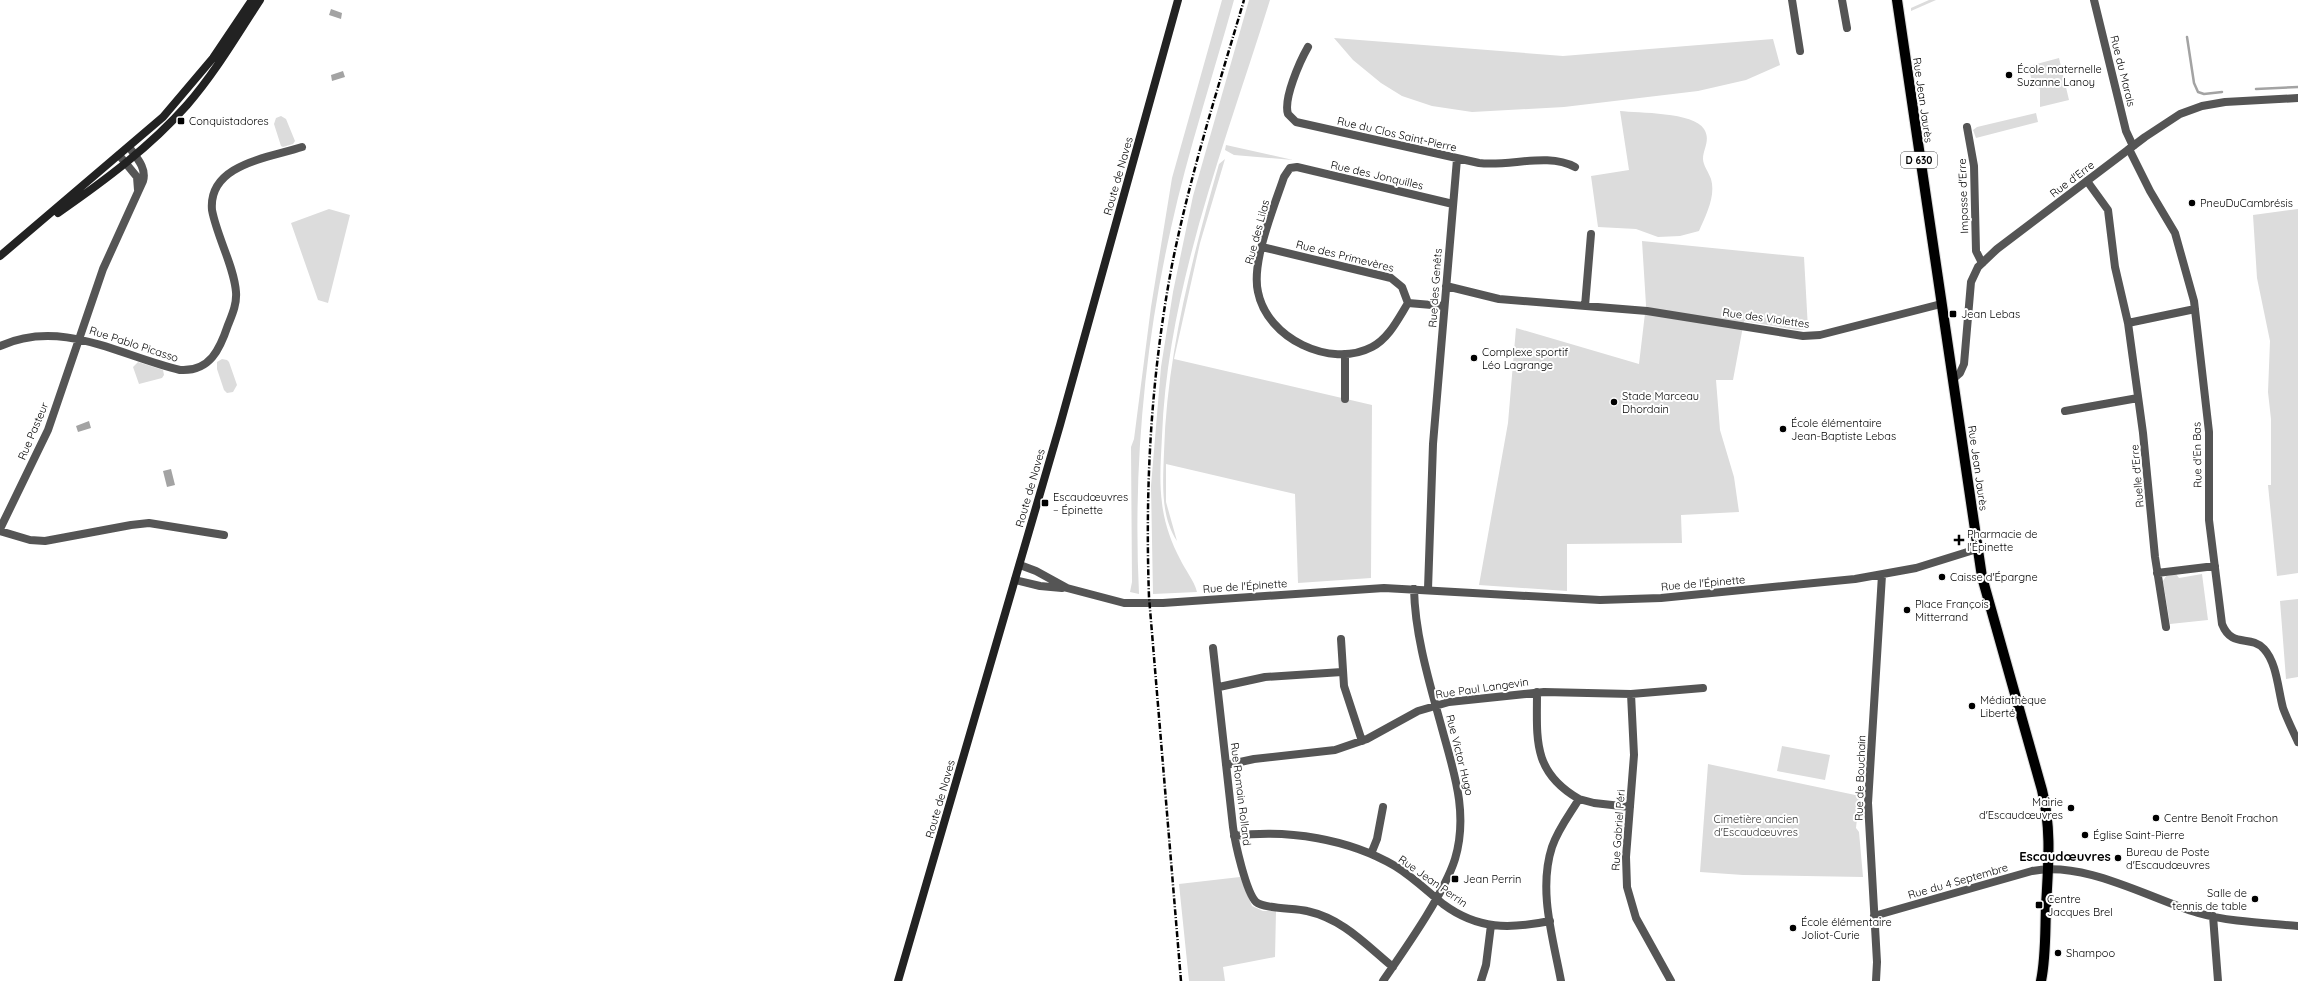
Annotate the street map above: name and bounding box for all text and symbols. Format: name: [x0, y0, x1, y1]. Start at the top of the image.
street label: Rue du Marais: [2107, 34, 2139, 108]
street label: Rue Jean Jaurès: [1910, 57, 1936, 143]
place label: École maternelle Suzanne Lanoy: [2017, 62, 2102, 89]
marker: École maternelle Suzanne Lanoy: [2004, 70, 2014, 80]
street label: Rue du Clos Saint-Pierre: [1336, 113, 1458, 155]
place label: Conquistadores: [189, 114, 269, 128]
marker: Conquistadores: [176, 116, 186, 126]
street label: Route de Naves: [1100, 135, 1136, 217]
road number: D 630: [1901, 152, 1937, 168]
street label: Rue des Jonquilles: [1329, 158, 1425, 192]
street label: Impasse d'Erre: [1955, 158, 1971, 234]
street label: Rue d'Erre: [2047, 158, 2097, 200]
place label: PneuDuCambrésis: [2200, 196, 2293, 210]
street label: Rue des Lilas: [1242, 198, 1272, 266]
marker: PneuDuCambrésis: [2187, 198, 2197, 208]
street label: Rue des Primevères: [1295, 237, 1395, 275]
street label: Rue des Genêts: [1425, 248, 1445, 328]
street label: Rue des Violettes: [1722, 305, 1810, 331]
place label: Jean Lebas: [1961, 307, 2020, 321]
marker: Jean Lebas: [1948, 309, 1958, 319]
street label: Rue Pablo Picasso: [88, 323, 181, 365]
place label: Complexe sportif Léo Lagrange: [1482, 345, 1568, 372]
marker: Complexe sportif Léo Lagrange: [1469, 353, 1479, 363]
place label: Stade Marceau Dhordain: [1622, 389, 1699, 416]
marker: Stade Marceau Dhordain: [1609, 397, 1619, 407]
street label: Rue Pasteur: [15, 399, 52, 462]
place label: École élémentaire Jean-Baptiste Lebas: [1791, 416, 1896, 443]
street label: Rue d'En Bas: [2189, 422, 2205, 488]
marker: École élémentaire Jean-Baptiste Lebas: [1778, 424, 1788, 434]
street label: Rue Jean Jaurès: [1965, 425, 1991, 511]
street label: Ruelle d'Erre: [2127, 444, 2147, 508]
street label: Route de Naves: [1012, 447, 1048, 529]
place label: Escaudœuvres – Épinette: [1053, 490, 1128, 517]
marker: Escaudœuvres – Épinette: [1040, 498, 1050, 508]
place label: Pharmacie de l'Épinette: [1967, 527, 2038, 554]
marker: Pharmacie de l'Épinette: [1954, 535, 1964, 545]
place label: Caisse d'Épargne: [1950, 570, 2038, 584]
street label: Rue de l'Épinette: [1660, 572, 1746, 594]
marker: Caisse d'Épargne: [1937, 572, 1947, 582]
street label: Rue de l'Épinette: [1202, 576, 1288, 596]
place label: Place François Mitterrand: [1915, 597, 1989, 624]
marker: Place François Mitterrand: [1902, 605, 1912, 615]
street label: Rue Paul Langevin: [1435, 675, 1529, 701]
place label: Médiathèque Liberté: [1980, 693, 2046, 720]
marker: Médiathèque Liberté: [1967, 701, 1977, 711]
street label: Rue Victor Hugo: [1443, 713, 1477, 797]
street label: Rue de Bouchain: [1852, 735, 1868, 821]
street label: Rue Romain Rolland: [1228, 742, 1254, 846]
street label: Route de Naves: [922, 758, 958, 840]
street label: Rue Gabriel Péri: [1608, 789, 1628, 871]
place label: Mairie d'Escaudœuvres: [1979, 795, 2063, 822]
marker: Mairie d'Escaudœuvres: [2066, 803, 2076, 813]
place label: Centre Benoît Frachon: [2164, 811, 2278, 825]
park label: Cimetière ancien d'Escaudœuvres: [1714, 812, 1798, 839]
marker: Centre Benoît Frachon: [2151, 813, 2161, 823]
place label: Église Saint-Pierre: [2093, 828, 2185, 842]
marker: Église Saint-Pierre: [2080, 830, 2090, 840]
place label: Bureau de Poste d'Escaudœuvres: [2126, 845, 2210, 872]
district label: Escaudœuvres: [2019, 848, 2111, 864]
street label: Rue Jean Perrin: [1396, 852, 1470, 910]
marker: Bureau de Poste d'Escaudœuvres: [2113, 853, 2123, 863]
street label: Rue du 4 Septembre: [1906, 860, 2010, 902]
place label: Jean Perrin: [1463, 872, 1521, 886]
marker: Jean Perrin: [1450, 874, 1460, 884]
place label: Salle de tennis de table: [2172, 886, 2247, 913]
place label: Centre Jacques Brel: [2047, 892, 2113, 919]
marker: Salle de tennis de table: [2250, 894, 2260, 904]
marker: Centre Jacques Brel: [2034, 900, 2044, 910]
place label: École élémentaire Joliot-Curie: [1801, 915, 1892, 942]
marker: École élémentaire Joliot-Curie: [1788, 923, 1798, 933]
place label: Shampoo: [2066, 946, 2115, 960]
marker: Shampoo: [2053, 948, 2063, 958]

